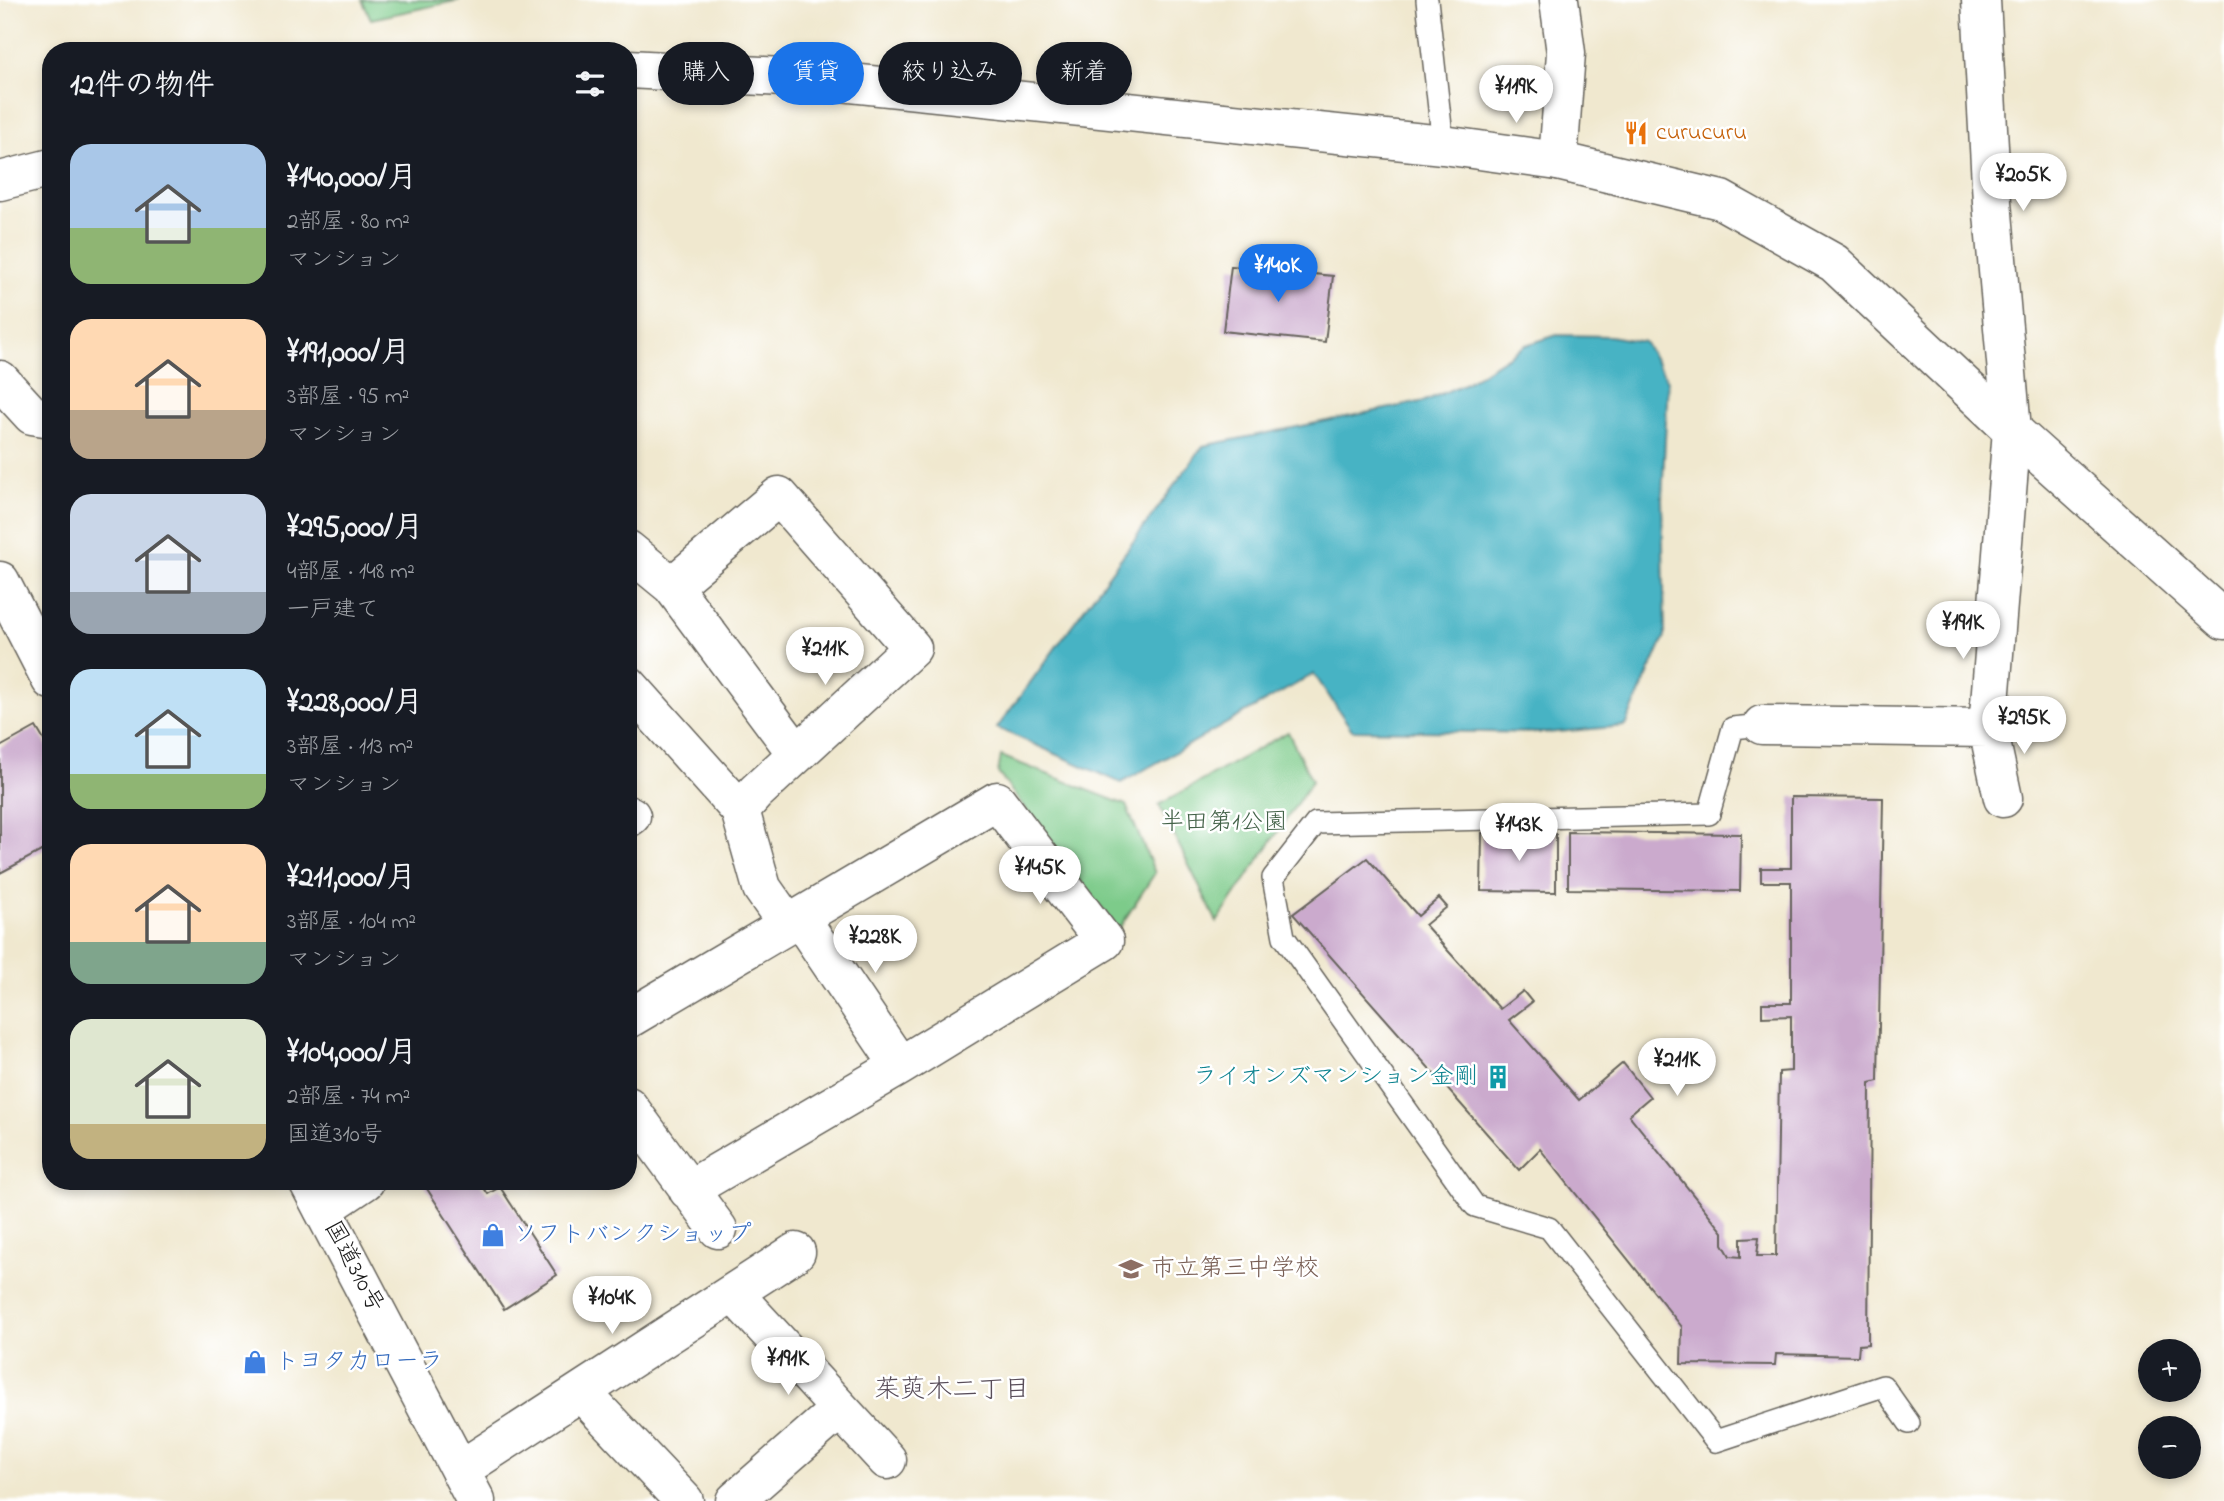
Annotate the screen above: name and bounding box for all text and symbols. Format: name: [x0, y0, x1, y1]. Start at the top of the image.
chip: 購入: [658, 42, 754, 105]
chip: 賃貸: [768, 42, 864, 105]
chip: 絞り込み: [878, 42, 1022, 105]
chip: 新着: [1036, 42, 1132, 105]
text: 12件の物件: [70, 65, 214, 109]
icon: filters: [571, 65, 609, 103]
pin: ¥119K: [1467, 66, 1565, 125]
text: ¥119K: [1495, 71, 1537, 104]
place label: curucuru: [1656, 116, 1747, 151]
restaurant icon: curucuru: [1622, 119, 1650, 147]
pin: ¥205K: [1974, 154, 2072, 213]
text: ¥140,000/月: [287, 157, 417, 201]
text: ¥205K: [1996, 159, 2050, 192]
icon: home: [126, 172, 210, 256]
text: 2部屋 · 80 m²: [287, 206, 410, 239]
text: マンション: [287, 244, 401, 277]
pin: ¥140K: [1229, 244, 1327, 304]
text: ¥140K: [1255, 250, 1301, 283]
text: ¥191,000/月: [287, 332, 410, 376]
icon: home: [126, 347, 210, 431]
text: 3部屋 · 95 m²: [287, 381, 409, 414]
text: マンション: [287, 419, 401, 452]
text: ¥295,000/月: [287, 507, 423, 551]
icon: home: [126, 522, 210, 606]
text: 4部屋 · 148 m²: [287, 556, 415, 589]
text: 一戸建て: [287, 594, 379, 627]
pin: ¥191K: [1914, 602, 2012, 661]
text: ¥191K: [1942, 607, 1984, 640]
pin: ¥211K: [776, 628, 874, 687]
text: ¥211K: [802, 633, 848, 666]
text: ¥228,000/月: [287, 682, 423, 726]
pin: ¥295K: [1975, 696, 2073, 756]
icon: home: [126, 697, 210, 781]
text: ¥295K: [1998, 702, 2050, 735]
text: 3部屋 · 113 m²: [287, 731, 413, 764]
text: マンション: [287, 769, 401, 802]
pin: ¥143K: [1470, 804, 1568, 863]
park label: 半田第1公園: [1160, 806, 1288, 841]
text: ¥143K: [1496, 809, 1542, 842]
pin: ¥145K: [991, 846, 1089, 906]
text: ¥145K: [1015, 852, 1065, 885]
text: ¥211,000/月: [287, 857, 416, 901]
icon: home: [126, 872, 210, 956]
text: 3部屋 · 104 m²: [287, 906, 416, 939]
pin: ¥228K: [826, 916, 924, 975]
text: ¥228K: [849, 921, 901, 954]
text: マンション: [287, 944, 401, 977]
text: ¥104,000/月: [287, 1032, 417, 1076]
pin: ¥211K: [1628, 1038, 1726, 1098]
text: ¥211K: [1654, 1044, 1700, 1077]
icon: home: [126, 1047, 210, 1131]
place label: ライオンズマンション金剛: [1193, 1060, 1478, 1095]
building icon: ライオンズマンション金剛: [1484, 1063, 1512, 1091]
text: 2部屋 · 74 m²: [287, 1081, 410, 1114]
text: 国道310号: [287, 1119, 383, 1152]
street label: 国道310号: [314, 1215, 392, 1319]
place label: ソフトバンクショップ: [513, 1218, 752, 1253]
shop icon: ソフトバンクショップ: [479, 1221, 507, 1249]
place label: 市立第三中学校: [1151, 1252, 1319, 1287]
school or university icon: 市立第三中学校: [1117, 1255, 1145, 1283]
pin: ¥104K: [563, 1276, 661, 1336]
text: ¥104K: [589, 1282, 635, 1315]
pin: ¥191K: [739, 1338, 837, 1397]
map controls: [2138, 1339, 2201, 1479]
button: +: [2138, 1339, 2201, 1402]
text: ¥191K: [767, 1343, 809, 1376]
place label: トヨタカローラ: [275, 1345, 443, 1380]
shop icon: トヨタカローラ: [241, 1348, 269, 1376]
district label: 茱萸木二丁目: [874, 1372, 1030, 1410]
button: −: [2138, 1416, 2201, 1479]

